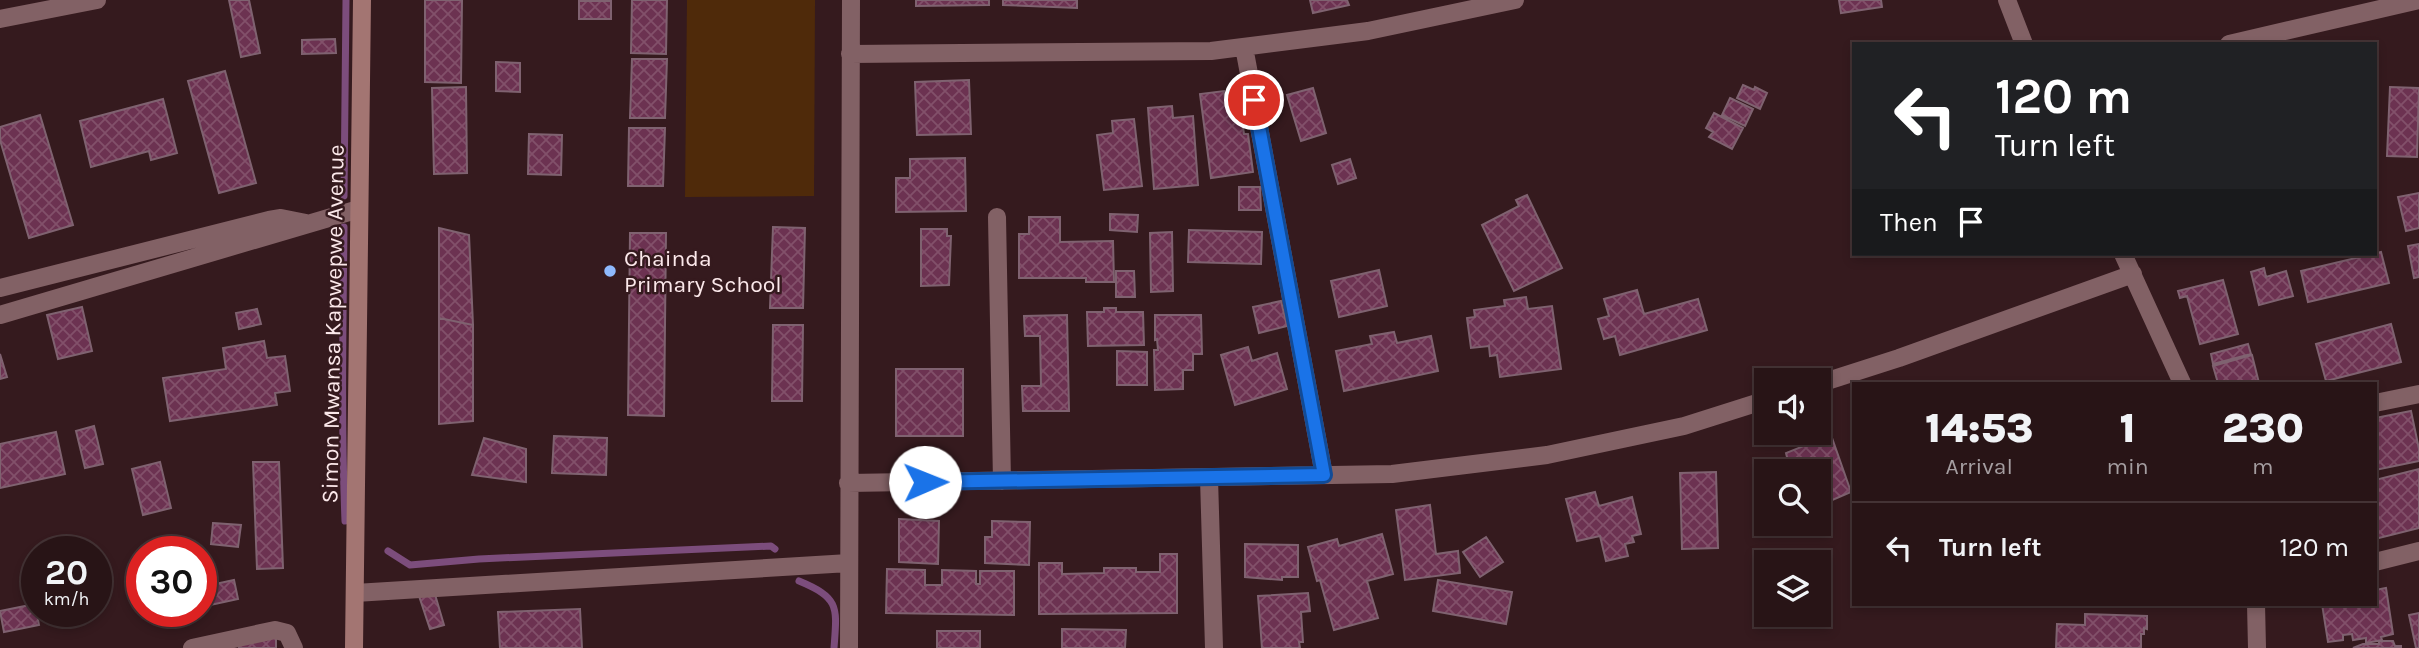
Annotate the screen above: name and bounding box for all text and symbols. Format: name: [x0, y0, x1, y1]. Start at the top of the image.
text: 120 m: [1995, 68, 2132, 125]
pin: [1224, 70, 1284, 130]
icon: left: [1880, 70, 1971, 161]
icon: arrive: [1235, 81, 1273, 119]
text: Turn left: [1995, 127, 2115, 164]
street label: Simon Mwansa Kapwepwe Avenue: [316, 144, 350, 504]
icon: arrive: [1952, 203, 1990, 241]
text: Then: [1880, 207, 1938, 238]
place label: Chainda Primary School: [624, 245, 782, 298]
marker: Chainda Primary School: [602, 263, 618, 279]
map controls: [1754, 368, 1831, 627]
button: sound: [1754, 368, 1831, 445]
text: 14:53: [1925, 403, 2033, 453]
text: 1: [2120, 403, 2136, 453]
text: 230: [2222, 403, 2304, 453]
position arrow: [888, 445, 962, 519]
text: Arrival: [1946, 453, 2013, 480]
text: min: [2106, 453, 2149, 480]
text: m: [2252, 453, 2274, 480]
button: search: [1754, 459, 1831, 536]
icon: left: [1880, 529, 1918, 567]
text: Turn left: [1939, 532, 2041, 563]
text: 120 m: [2279, 532, 2349, 563]
speed limit sign: 30: [126, 536, 217, 627]
button: layers: [1754, 550, 1831, 627]
text: 20: [45, 552, 88, 593]
text: km/h: [44, 588, 89, 610]

